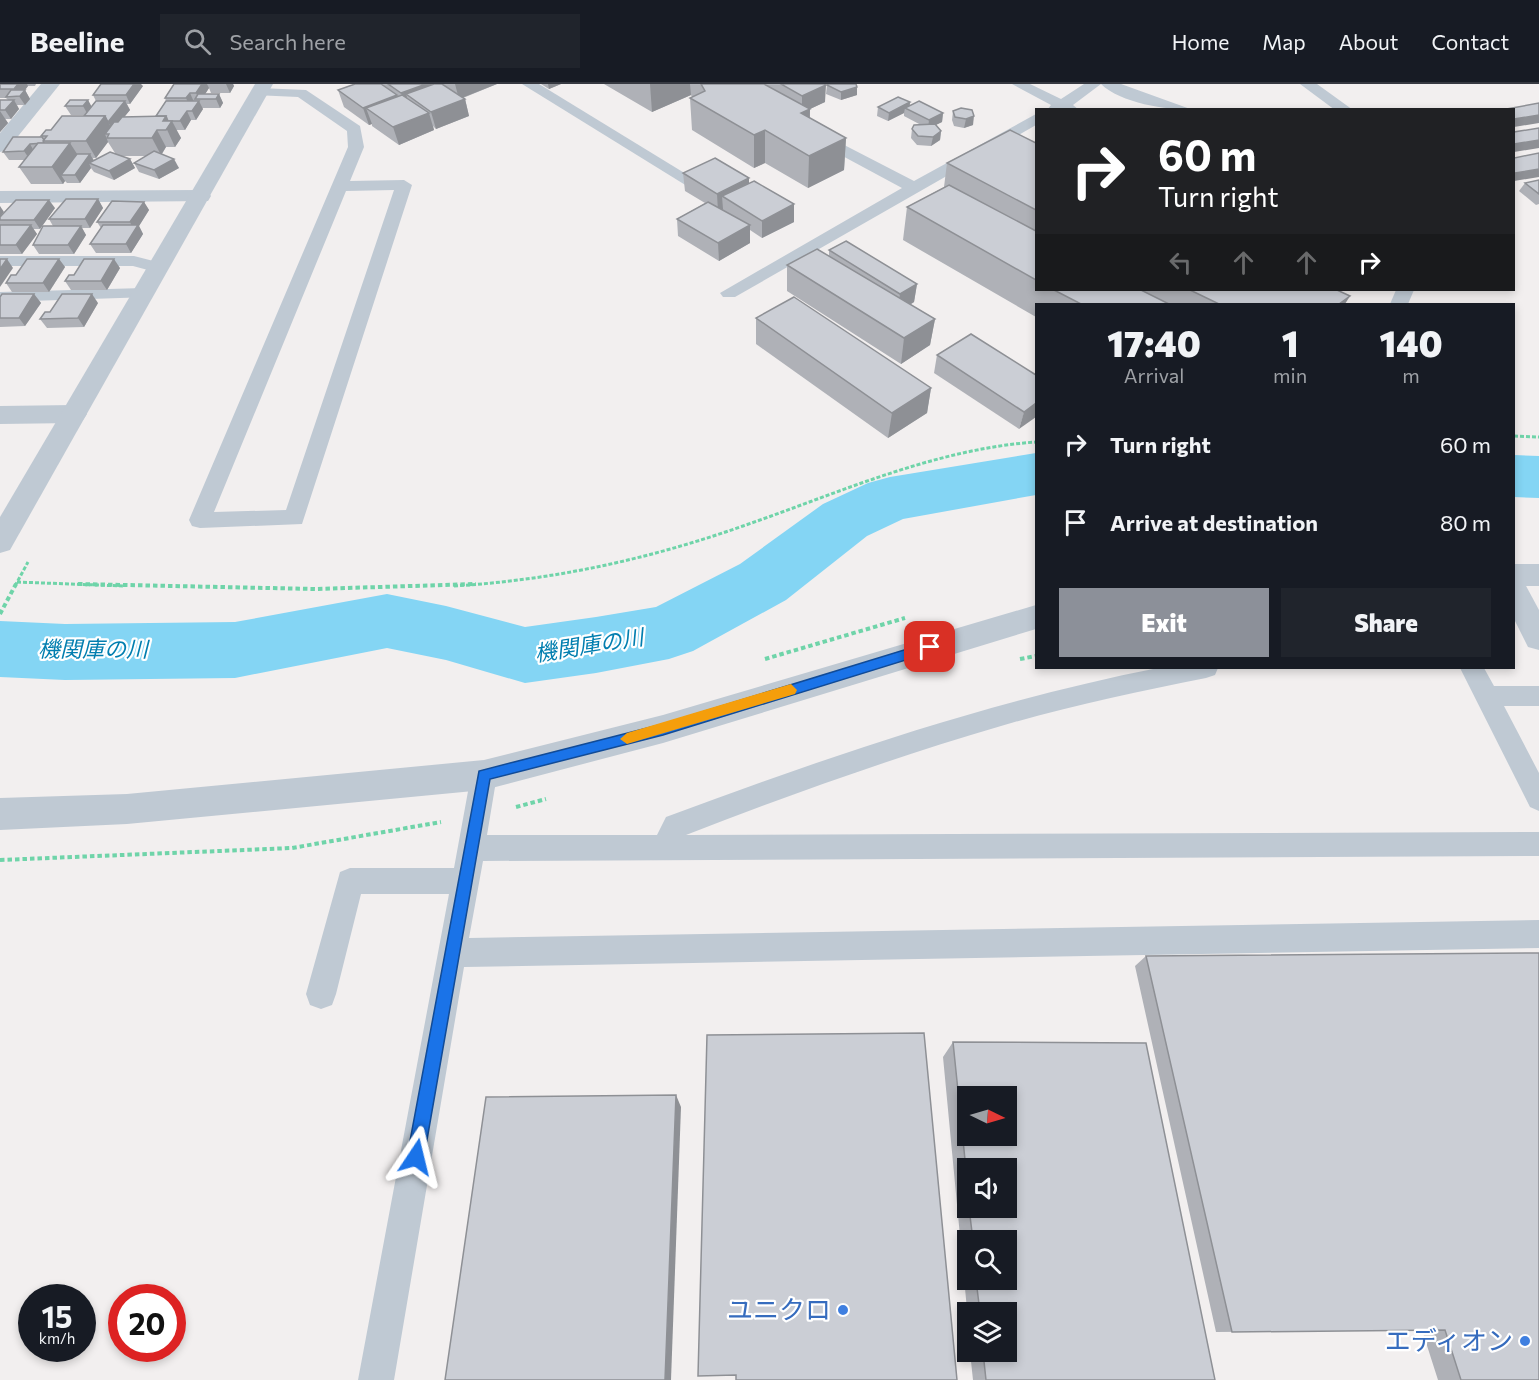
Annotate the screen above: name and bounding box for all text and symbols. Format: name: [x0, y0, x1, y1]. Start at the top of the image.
search box: [160, 14, 580, 68]
text: Beeline: [30, 24, 124, 58]
icon: search: [181, 25, 214, 58]
text: Search here: [229, 28, 346, 55]
text: Home: [1172, 29, 1229, 54]
text: Map: [1262, 29, 1306, 54]
text: About: [1339, 29, 1398, 54]
text: Contact: [1431, 29, 1509, 54]
text: 60 m: [1158, 128, 1257, 180]
icon: right: [1059, 132, 1137, 210]
text: Turn right: [1158, 180, 1278, 213]
icon: left: [1164, 246, 1197, 279]
icon: ahead: [1227, 246, 1260, 279]
icon: ahead: [1290, 246, 1323, 279]
icon: right: [1353, 246, 1386, 279]
text: 17:40: [1107, 320, 1201, 364]
text: 1: [1282, 320, 1299, 364]
text: 140: [1379, 320, 1443, 364]
text: Arrival: [1124, 363, 1184, 387]
text: min: [1273, 363, 1307, 387]
text: m: [1402, 363, 1420, 387]
icon: right: [1059, 428, 1092, 461]
text: Turn right: [1110, 431, 1211, 458]
text: 60 m: [1440, 431, 1491, 458]
icon: arrive: [1059, 506, 1092, 539]
text: Arrive at destination: [1110, 509, 1318, 536]
text: 80 m: [1440, 509, 1491, 536]
button: Exit: [1059, 588, 1269, 657]
button: Share: [1281, 588, 1491, 657]
pin: [904, 621, 955, 672]
water label: 機関庫の川: [532, 622, 647, 666]
icon: arrive: [913, 630, 946, 663]
water label: 機関庫の川: [38, 635, 150, 662]
north arrow: [957, 1086, 1017, 1146]
map controls: [957, 1086, 1017, 1362]
position arrow: [384, 1125, 448, 1189]
button: sound: [957, 1158, 1017, 1218]
button: search: [957, 1230, 1017, 1290]
speed limit sign: 20: [108, 1284, 186, 1362]
place label: ユニクロ: [727, 1293, 831, 1324]
text: 15: [41, 1297, 73, 1334]
button: layers: [957, 1302, 1017, 1362]
marker: ユニクロ: [836, 1303, 850, 1317]
place label: エディオン: [1385, 1324, 1513, 1355]
text: km/h: [39, 1329, 75, 1347]
marker: エディオン: [1518, 1334, 1532, 1348]

